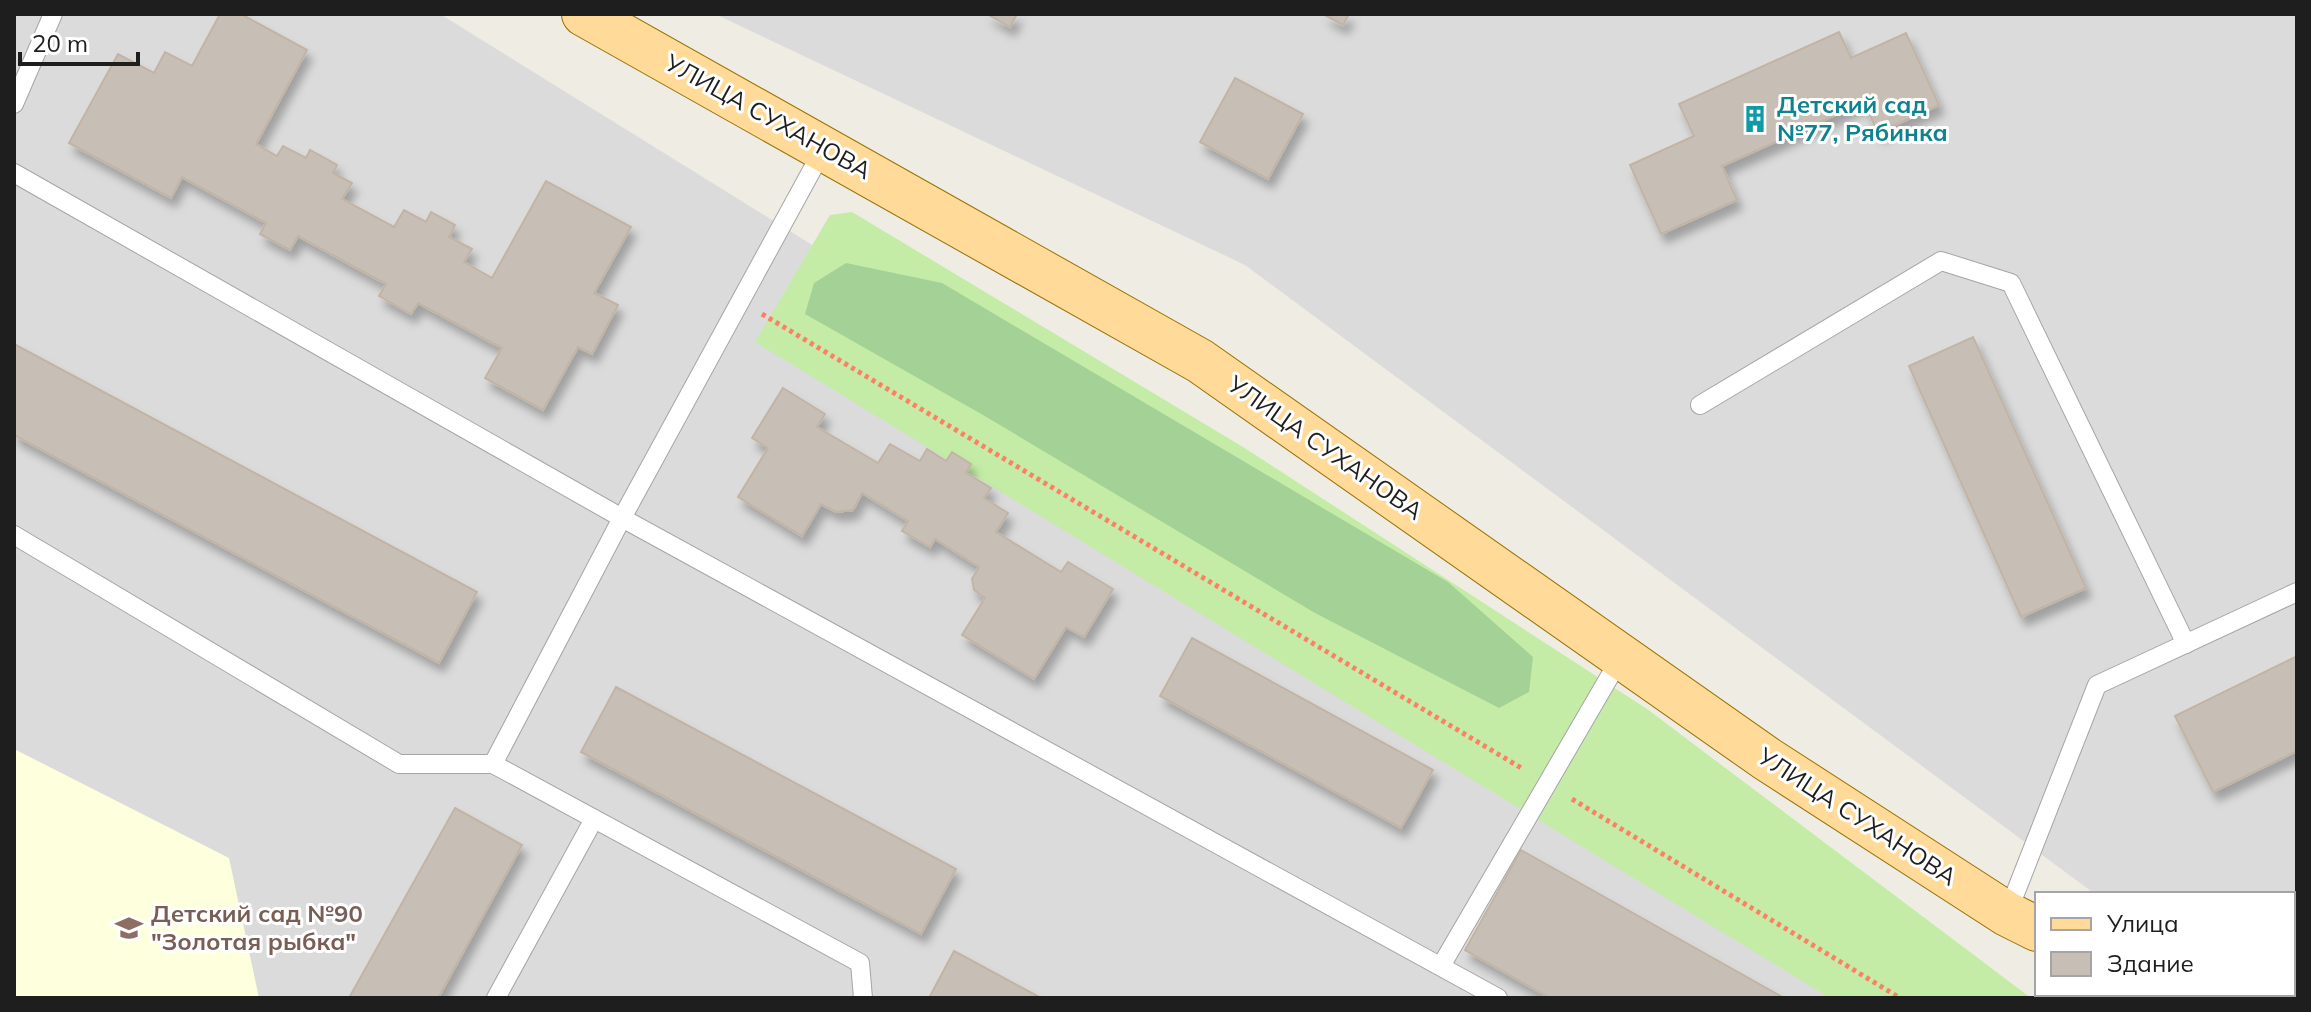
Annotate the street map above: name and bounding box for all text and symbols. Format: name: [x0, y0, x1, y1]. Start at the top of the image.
scale bar: [20, 16, 138, 66]
text: 20 m: [32, 28, 88, 58]
street label: УЛИЦА СУХАНОВА: [659, 46, 877, 185]
place label: Детский сад №77, Рябинка: [1777, 89, 1948, 147]
building icon: Детский сад №77, Рябинка: [1740, 104, 1770, 134]
street label: УЛИЦА СУХАНОВА: [1221, 368, 1429, 526]
street label: УЛИЦА СУХАНОВА: [1752, 740, 1963, 892]
legend: [2035, 892, 2295, 996]
place label: Детский сад №90 "Золотая рыбка": [151, 898, 363, 956]
text: Улица: [2106, 908, 2179, 938]
school or university icon: Детский сад №90 "Золотая рыбка": [114, 913, 144, 943]
text: Здание: [2107, 948, 2194, 978]

